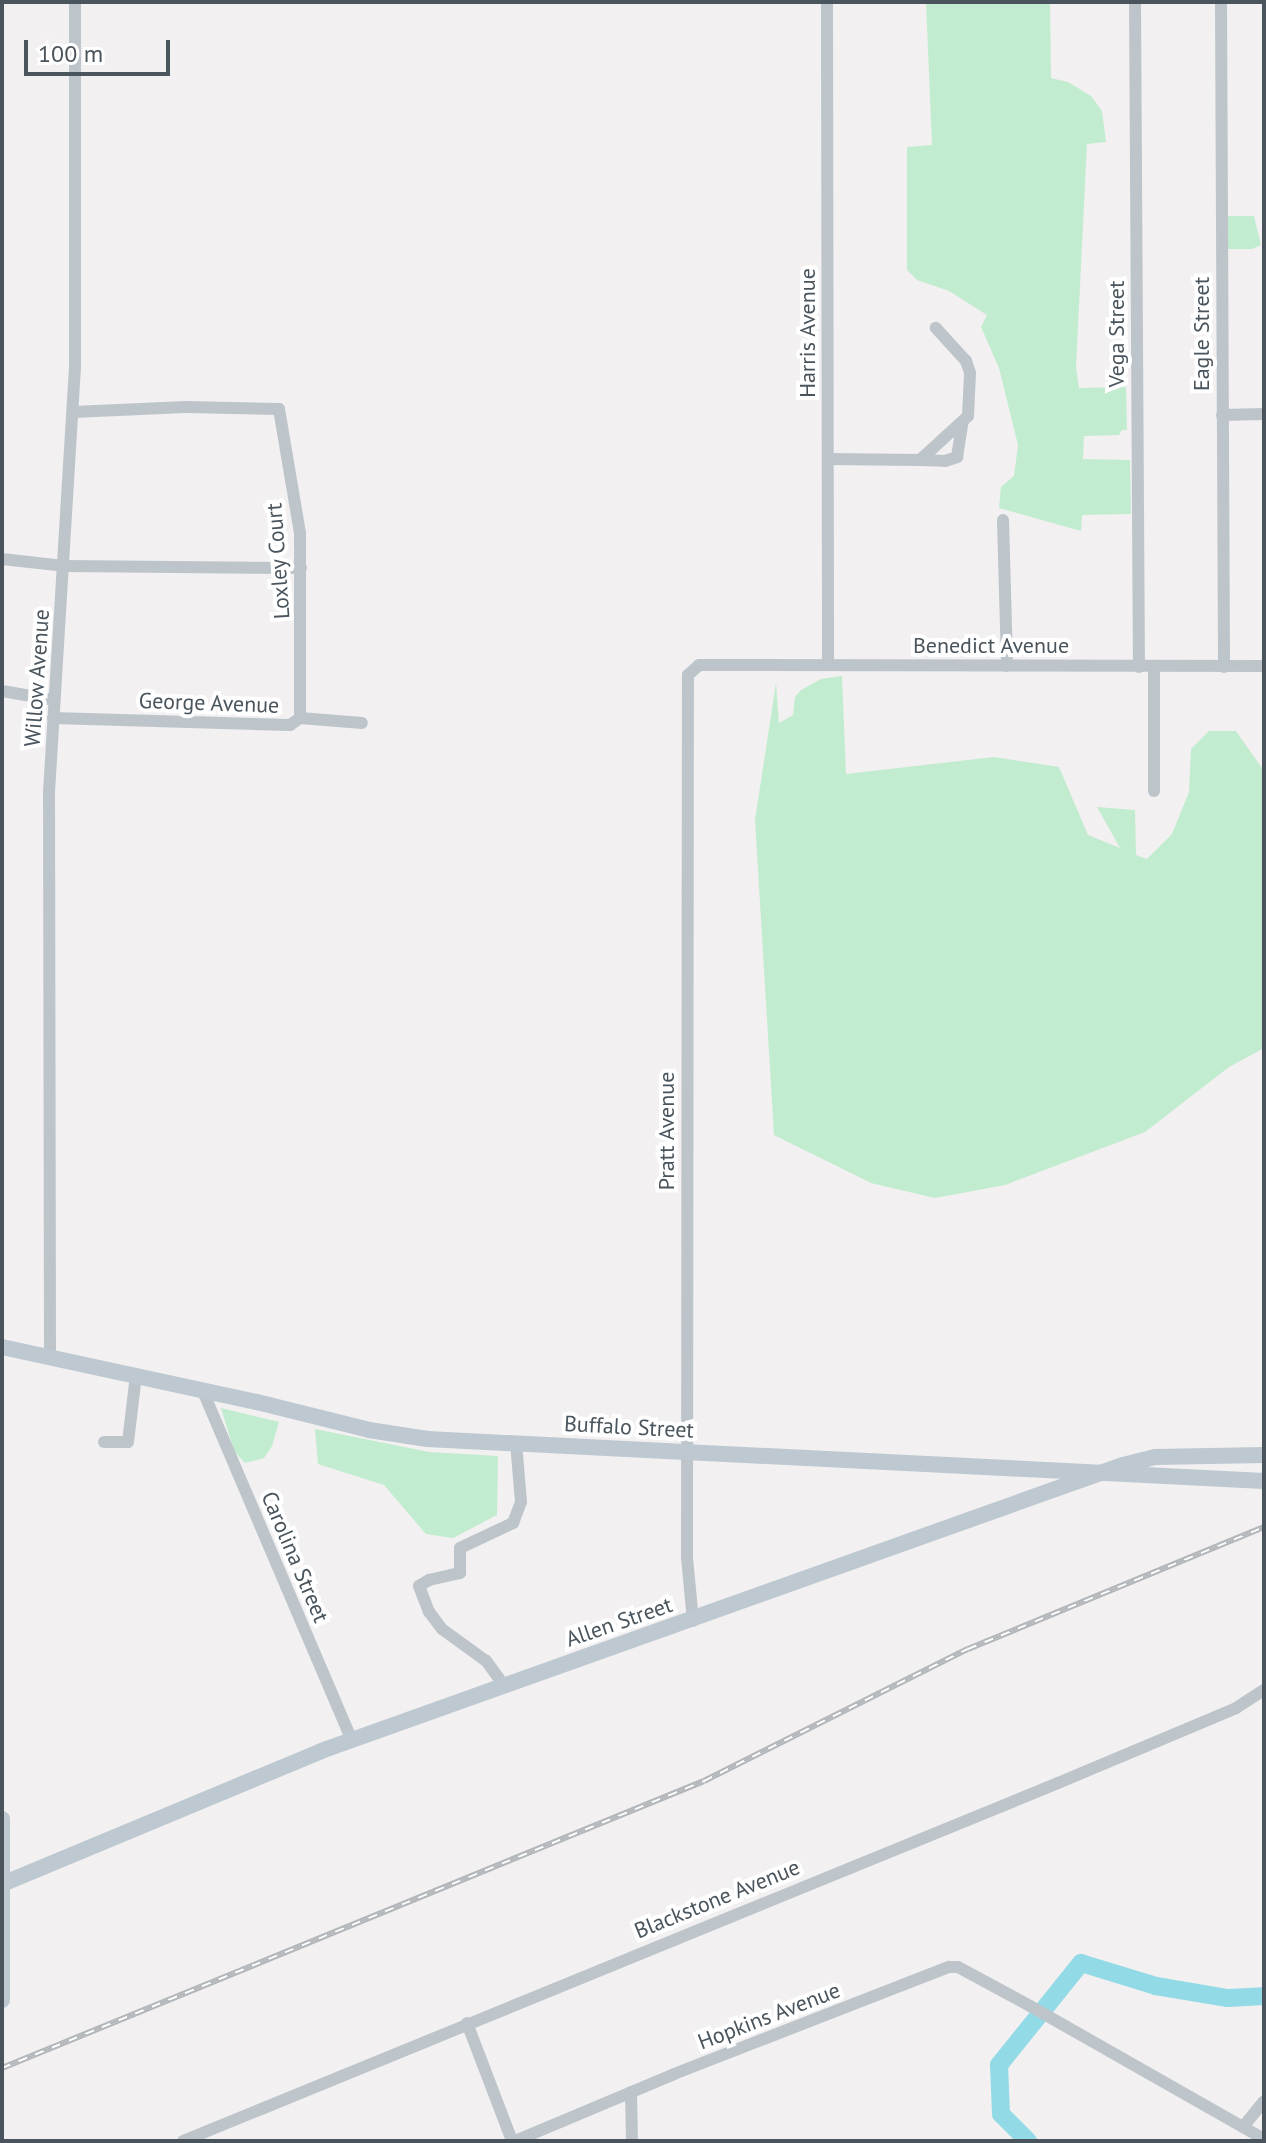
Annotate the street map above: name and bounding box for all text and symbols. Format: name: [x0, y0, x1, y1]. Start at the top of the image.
scale bar: [28, 24, 174, 74]
text: 100 m: [38, 38, 103, 69]
street label: Harris Avenue: [795, 268, 821, 398]
street label: Eagle Street: [1189, 277, 1215, 391]
street label: Vega Street: [1104, 281, 1130, 387]
street label: Loxley Court: [261, 502, 295, 620]
street label: Willow Avenue: [19, 608, 55, 748]
street label: Benedict Avenue: [913, 633, 1069, 659]
street label: George Avenue: [138, 687, 280, 719]
street label: Pratt Avenue: [654, 1071, 680, 1191]
street label: Buffalo Street: [563, 1410, 695, 1444]
street label: Carolina Street: [256, 1488, 334, 1626]
street label: Allen Street: [562, 1591, 676, 1653]
street label: Blackstone Avenue: [630, 1854, 804, 1944]
street label: Hopkins Avenue: [694, 1977, 844, 2055]

